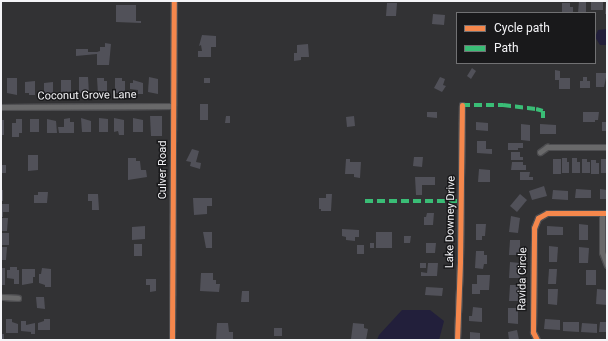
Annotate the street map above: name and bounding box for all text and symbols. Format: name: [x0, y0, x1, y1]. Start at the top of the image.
legend: [456, 12, 596, 64]
text: Cycle path: [494, 21, 550, 35]
text: Path: [494, 41, 519, 55]
street label: Coconut Grove Lane: [37, 89, 137, 103]
street label: Culver Road: [156, 141, 170, 199]
street label: Lake Downey Drive: [444, 176, 458, 268]
street label: Ravida Circle: [516, 247, 530, 311]

